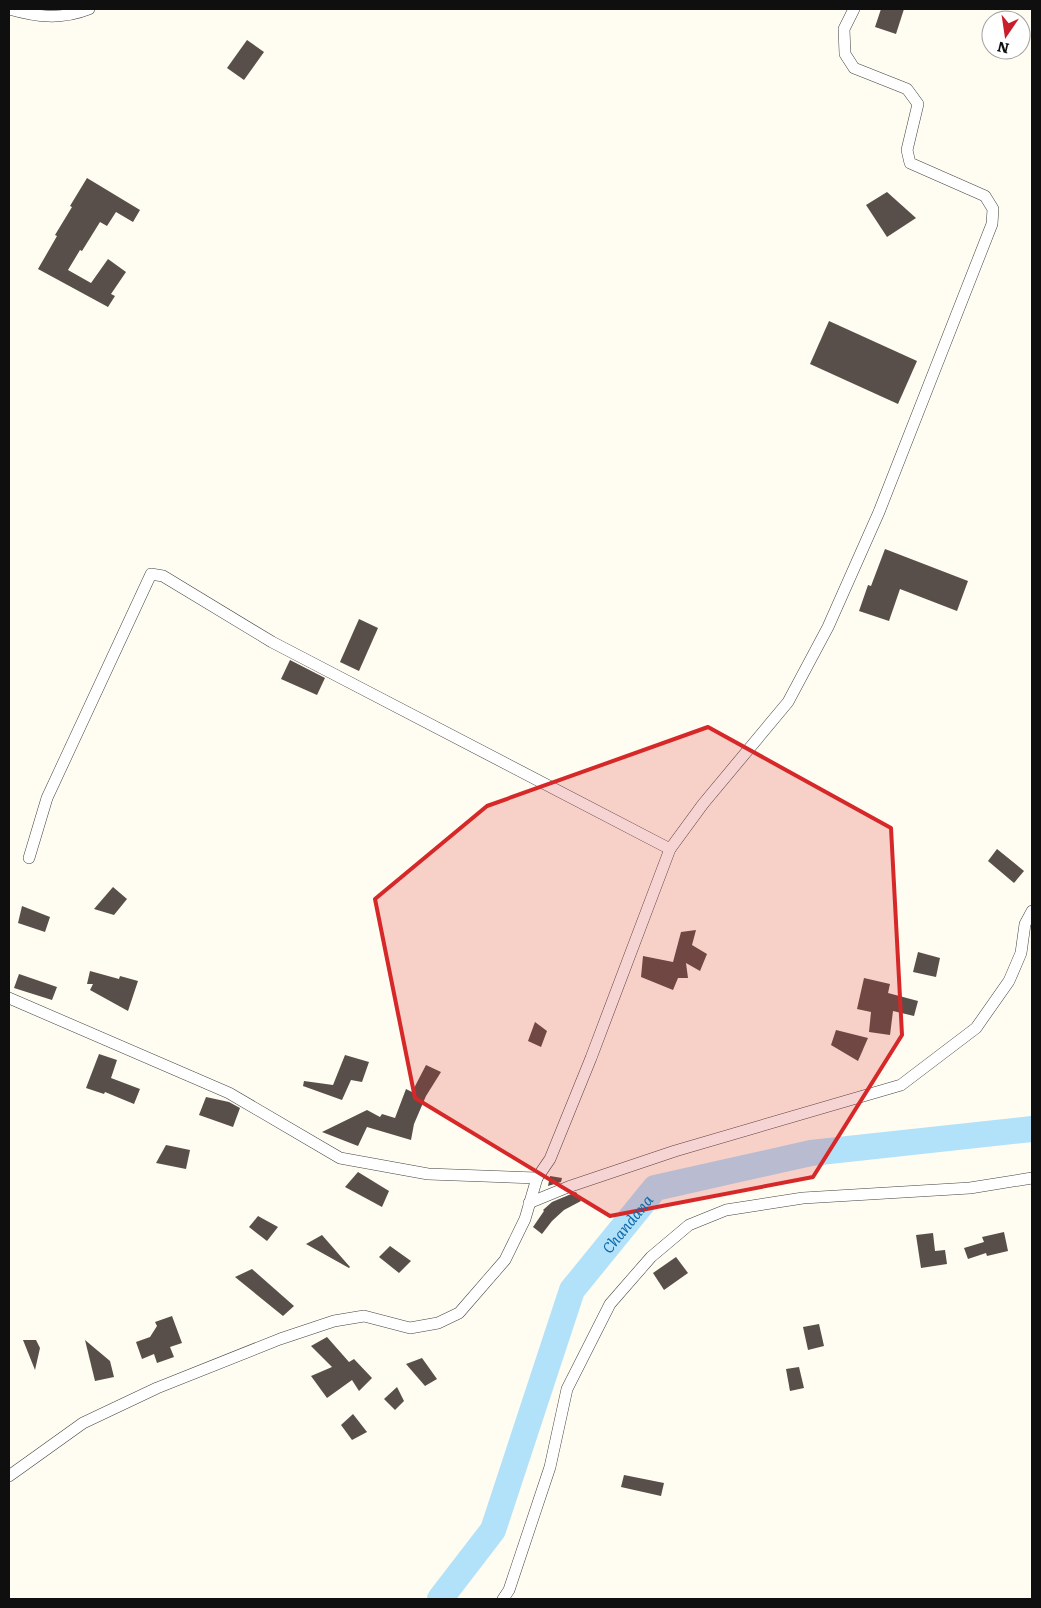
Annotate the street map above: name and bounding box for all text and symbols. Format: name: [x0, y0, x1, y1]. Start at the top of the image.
north arrow: [981, 10, 1031, 60]
text: N: [995, 38, 1011, 60]
water label: Chandana: [595, 1188, 658, 1257]

